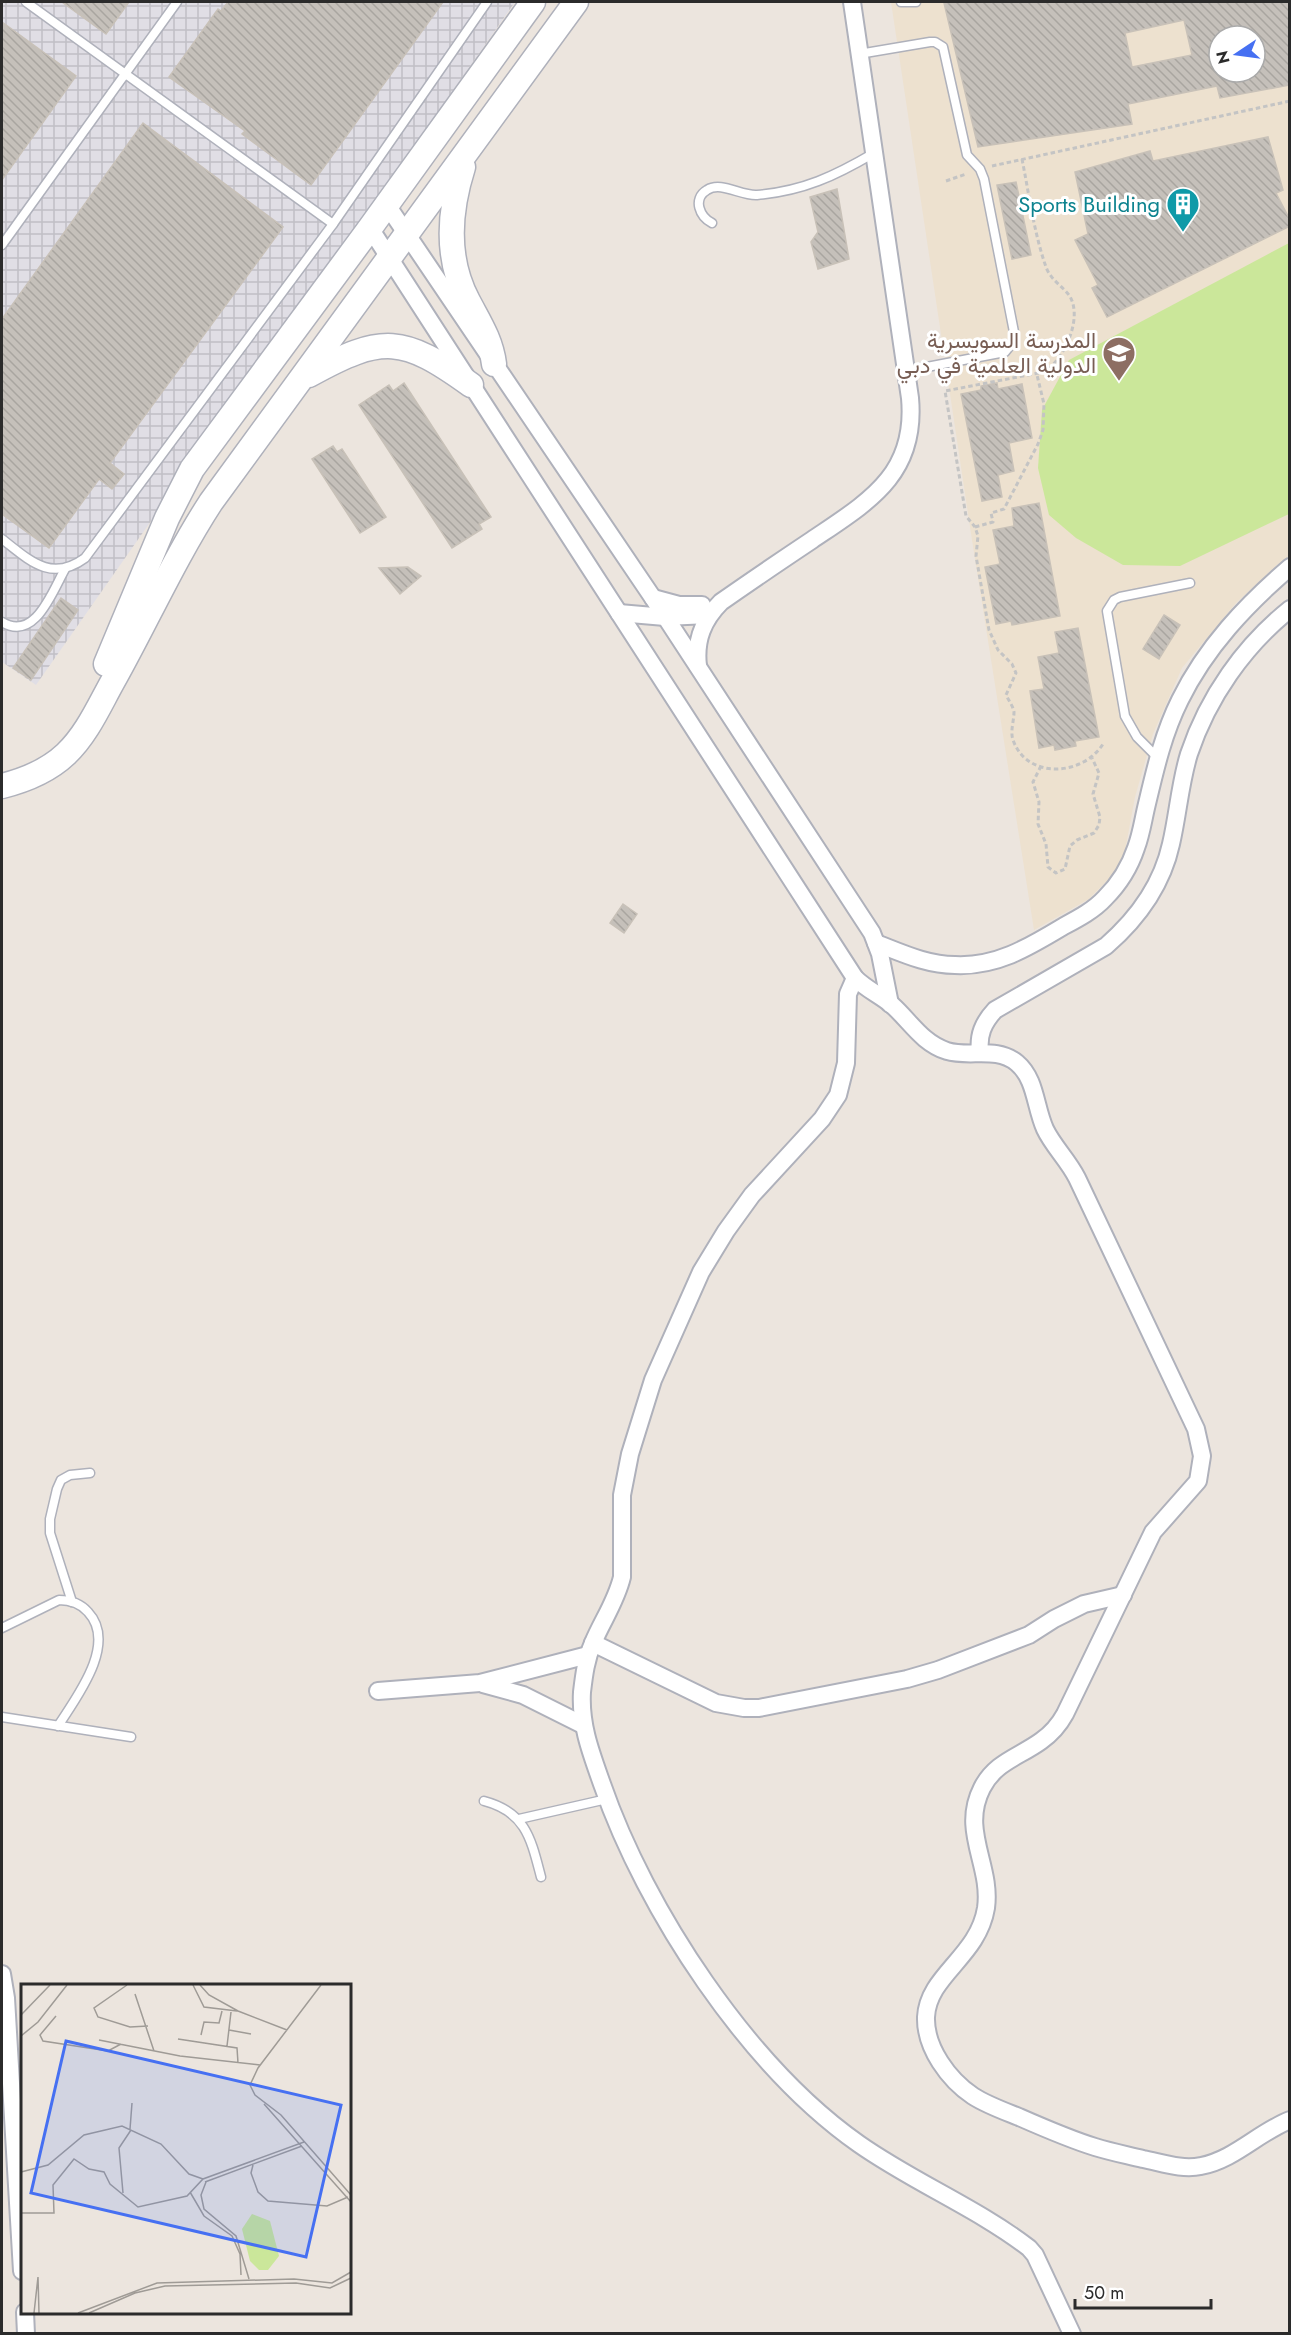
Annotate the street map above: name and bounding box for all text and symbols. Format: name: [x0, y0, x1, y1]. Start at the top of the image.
north arrow: [1207, 24, 1267, 84]
text: N: [1210, 48, 1236, 66]
building icon: Sports Building: [1165, 186, 1201, 233]
place label: Sports Building: [1018, 188, 1160, 220]
place label: المدرسة السويسرية الدولية العلمية في دبي: [897, 324, 1096, 384]
school or university icon: المدرسة السويسرية الدولية العلمية في دبي: [1101, 335, 1137, 382]
inset map: [21, 1984, 351, 2314]
scale bar: [1075, 2272, 1212, 2310]
text: 50 m: [1084, 2280, 1124, 2306]

